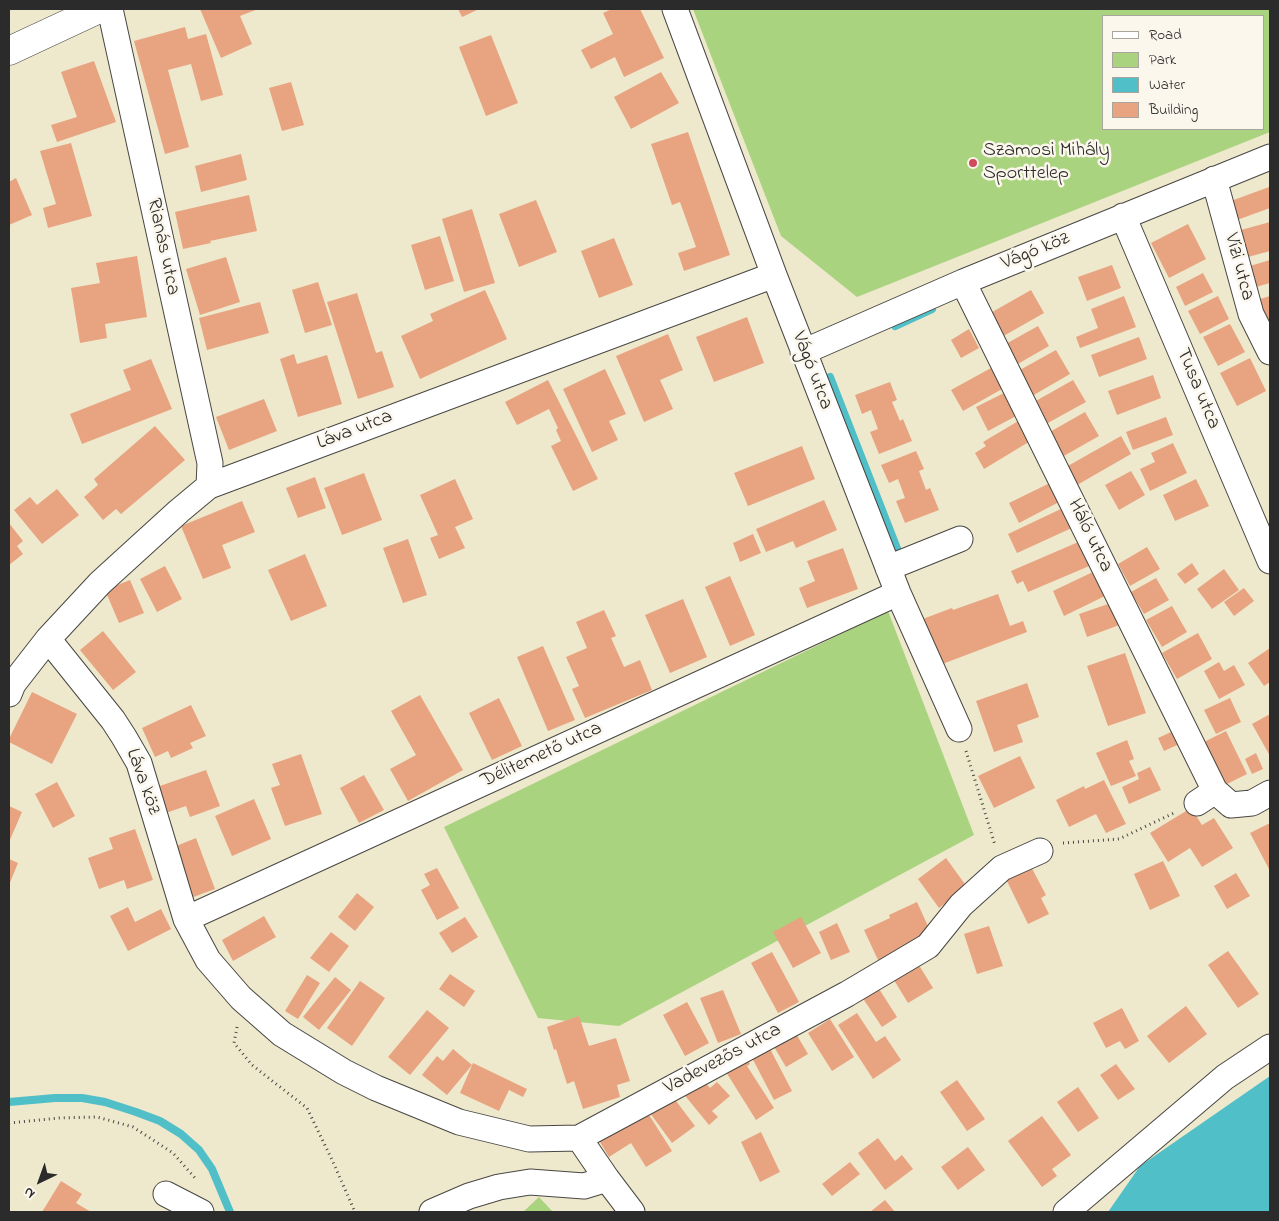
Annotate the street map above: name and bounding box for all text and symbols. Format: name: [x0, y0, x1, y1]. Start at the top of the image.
legend: [1102, 15, 1264, 130]
text: Road: [1149, 24, 1182, 46]
text: Park: [1149, 49, 1176, 71]
text: Water: [1149, 74, 1185, 96]
text: Building: [1149, 99, 1198, 121]
place label: Szamosi Mihály Sporttelep: [983, 140, 1110, 187]
marker: Szamosi Mihály Sporttelep: [967, 157, 979, 169]
street label: Rianás utca: [140, 196, 184, 298]
street label: Vágó köz: [998, 227, 1074, 277]
street label: Vízi utca: [1218, 231, 1258, 303]
street label: Vágó utca: [785, 329, 837, 413]
street label: Tusa utca: [1169, 345, 1225, 433]
street label: Láva utca: [314, 406, 396, 456]
street label: Háló utca: [1061, 496, 1117, 576]
street label: Délitemető utca: [478, 718, 606, 794]
street label: Láva köz: [119, 746, 165, 818]
street label: Vadevezős utca: [660, 1019, 786, 1101]
north arrow: [15, 1156, 65, 1206]
text: N: [19, 1182, 40, 1203]

